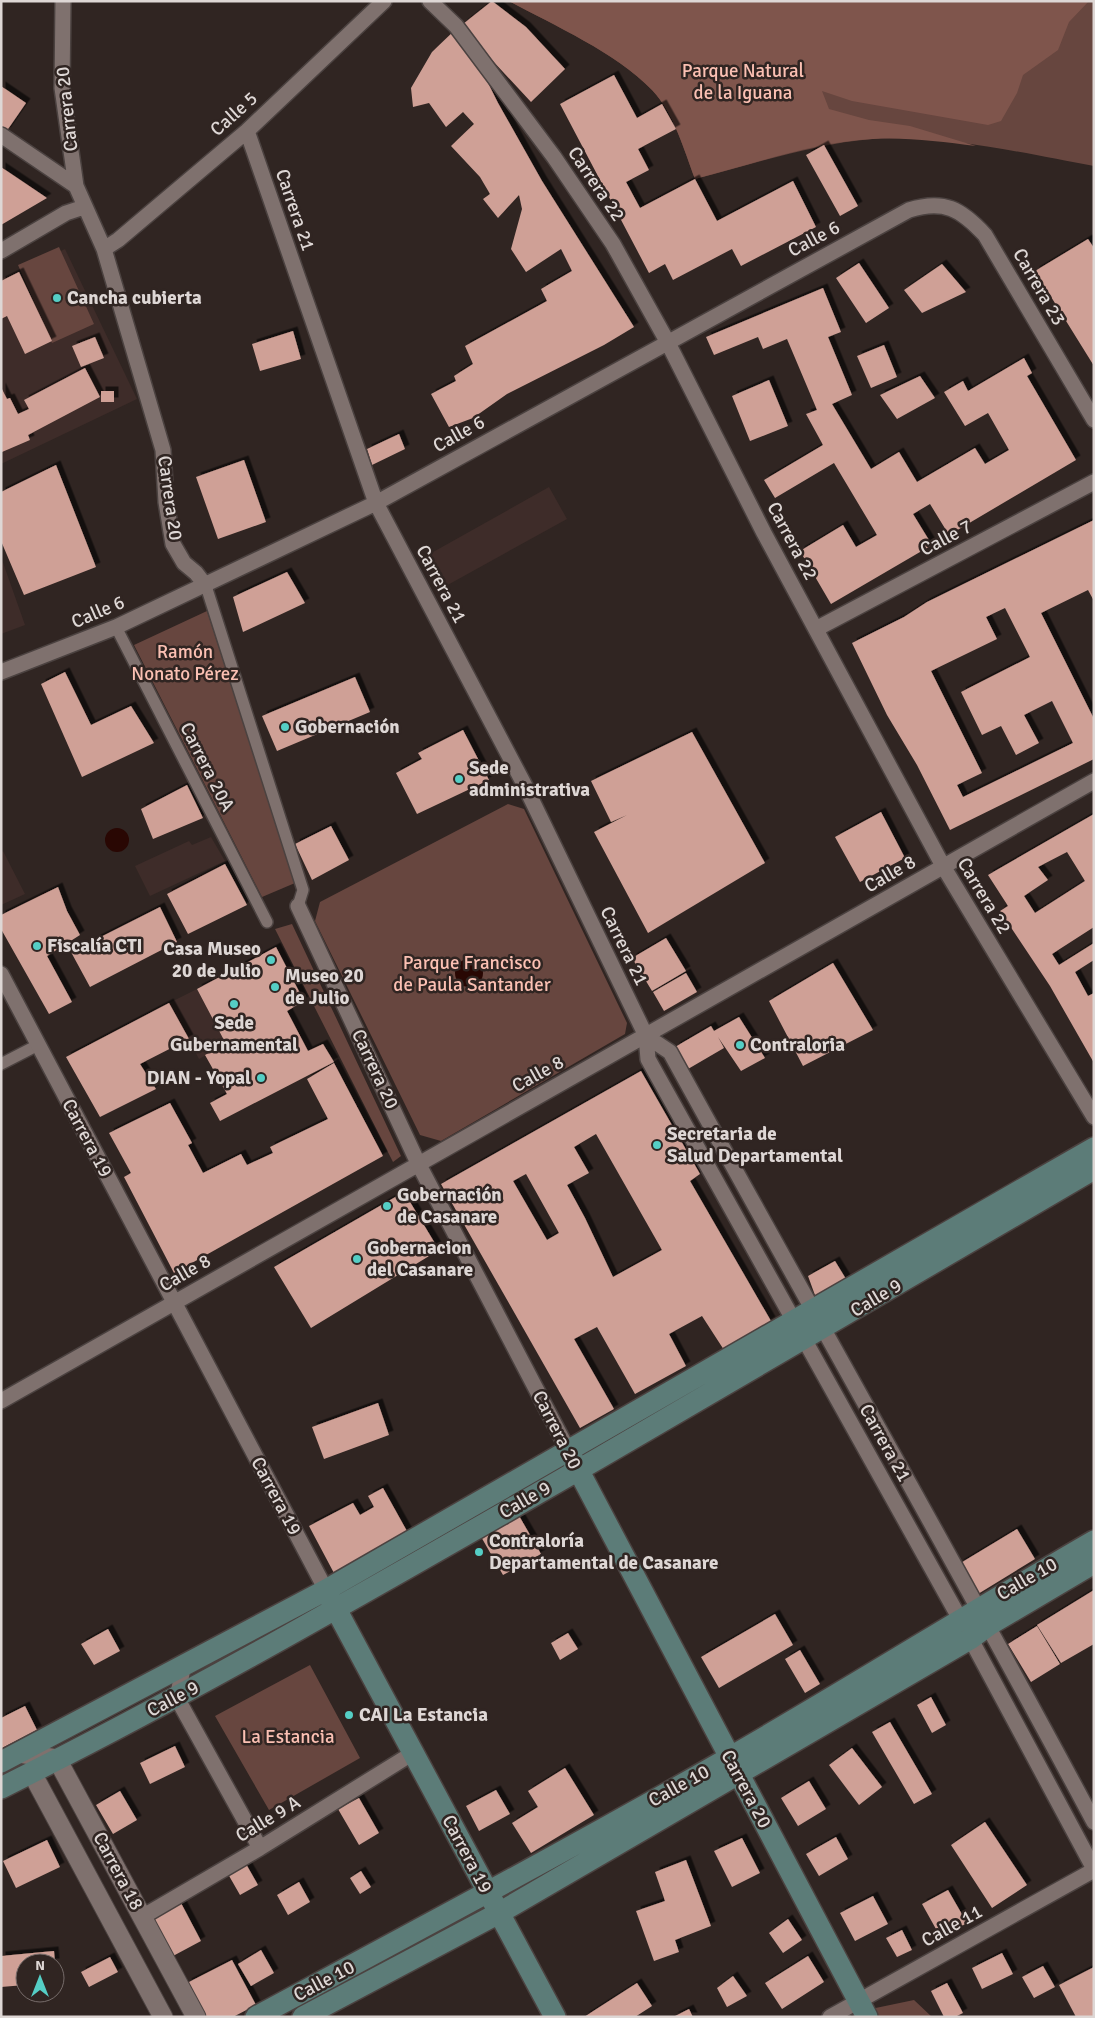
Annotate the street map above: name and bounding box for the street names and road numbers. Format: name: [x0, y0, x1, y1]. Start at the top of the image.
street label: Carrera 20: [51, 65, 83, 153]
street label: Calle 5: [205, 86, 263, 142]
street label: Carrera 22: [562, 142, 630, 226]
street label: Carrera 21: [270, 166, 320, 254]
street label: Calle 6: [784, 215, 844, 263]
street label: Carrera 23: [1007, 244, 1071, 330]
street label: Calle 6: [429, 410, 489, 458]
street label: Carrera 20: [152, 454, 188, 542]
street label: Carrera 22: [761, 498, 823, 584]
street label: Calle 7: [916, 514, 976, 562]
street label: Carrera 21: [410, 541, 472, 627]
street label: Calle 6: [68, 590, 128, 634]
street label: Carrera 20A: [174, 718, 240, 816]
street label: Calle 8: [860, 850, 920, 898]
street label: Carrera 22: [952, 853, 1016, 939]
street label: Carrera 21: [595, 902, 653, 990]
street label: Carrera 20: [346, 1025, 404, 1113]
street label: Calle 8: [508, 1050, 568, 1098]
street label: Carrera 19: [56, 1095, 118, 1181]
street label: Calle 8: [155, 1249, 215, 1297]
street label: Calle 9: [846, 1273, 906, 1323]
street label: Carrera 20: [527, 1387, 587, 1473]
street label: Carrera 21: [854, 1400, 916, 1486]
street label: Carrera 19: [245, 1453, 307, 1539]
street label: Calle 9: [495, 1476, 555, 1524]
street label: Calle 10: [992, 1552, 1062, 1606]
street label: Calle 9: [143, 1675, 203, 1723]
street label: Carrera 20: [715, 1746, 777, 1832]
street label: Calle 10: [644, 1760, 714, 1812]
street label: Calle 9 A: [231, 1790, 305, 1848]
street label: Carrera 19: [436, 1811, 498, 1897]
street label: Carrera 18: [87, 1828, 149, 1914]
street label: Calle 11: [917, 1900, 987, 1952]
street label: Calle 10: [289, 1955, 359, 2007]

